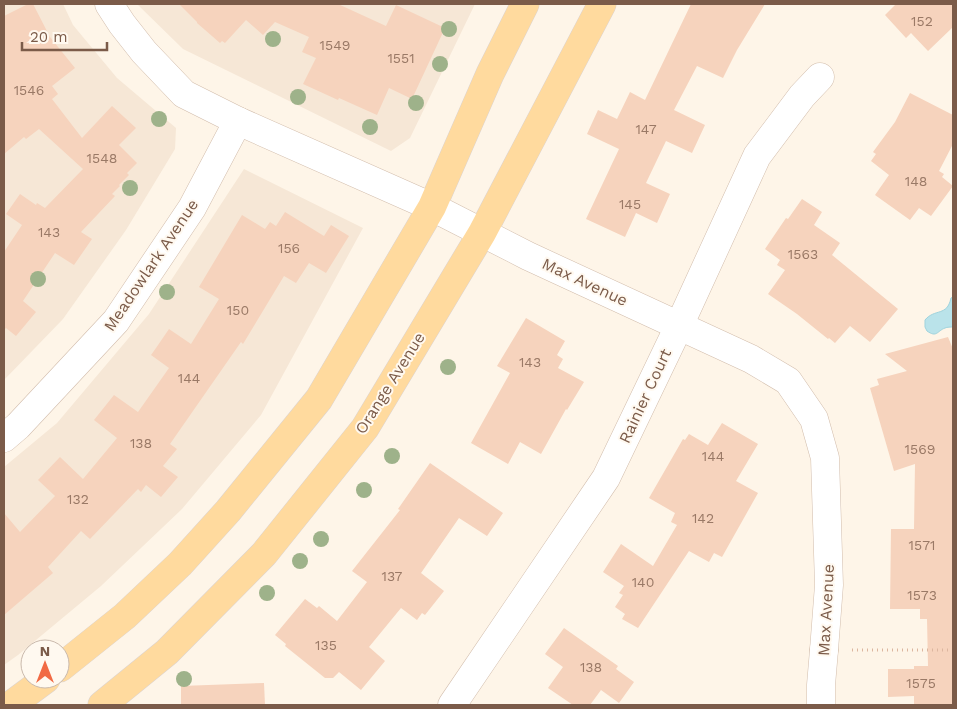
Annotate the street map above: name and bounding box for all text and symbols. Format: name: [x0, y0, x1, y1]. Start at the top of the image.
house number: 152: [911, 13, 933, 29]
scale bar: [22, 20, 108, 52]
text: 20 m: [30, 28, 68, 46]
house number: 1549: [320, 37, 350, 53]
house number: 1551: [387, 50, 415, 66]
house number: 1546: [14, 82, 44, 98]
house number: 147: [635, 121, 657, 137]
house number: 1548: [87, 150, 117, 166]
house number: 148: [905, 173, 927, 189]
street label: Meadowlark Avenue: [100, 195, 202, 335]
house number: 145: [619, 196, 641, 212]
house number: 143: [38, 224, 60, 240]
house number: 156: [278, 240, 300, 256]
house number: 1563: [788, 246, 818, 262]
street label: Max Avenue: [539, 254, 631, 310]
house number: 150: [227, 302, 249, 318]
street label: Orange Avenue: [351, 329, 429, 437]
street label: Rainier Court: [615, 345, 675, 446]
house number: 143: [519, 354, 541, 370]
house number: 144: [178, 370, 200, 386]
house number: 138: [130, 435, 152, 451]
house number: 1569: [905, 441, 935, 457]
house number: 144: [702, 448, 724, 464]
house number: 132: [67, 491, 89, 507]
house number: 142: [692, 510, 714, 526]
house number: 1571: [909, 537, 935, 553]
street label: Max Avenue: [814, 563, 838, 657]
house number: 137: [382, 568, 403, 584]
house number: 140: [632, 574, 654, 590]
house number: 1573: [907, 587, 937, 603]
house number: 135: [315, 637, 337, 653]
north arrow: [20, 639, 70, 689]
text: N: [40, 643, 50, 659]
house number: 138: [580, 659, 602, 675]
house number: 1575: [906, 675, 936, 691]

